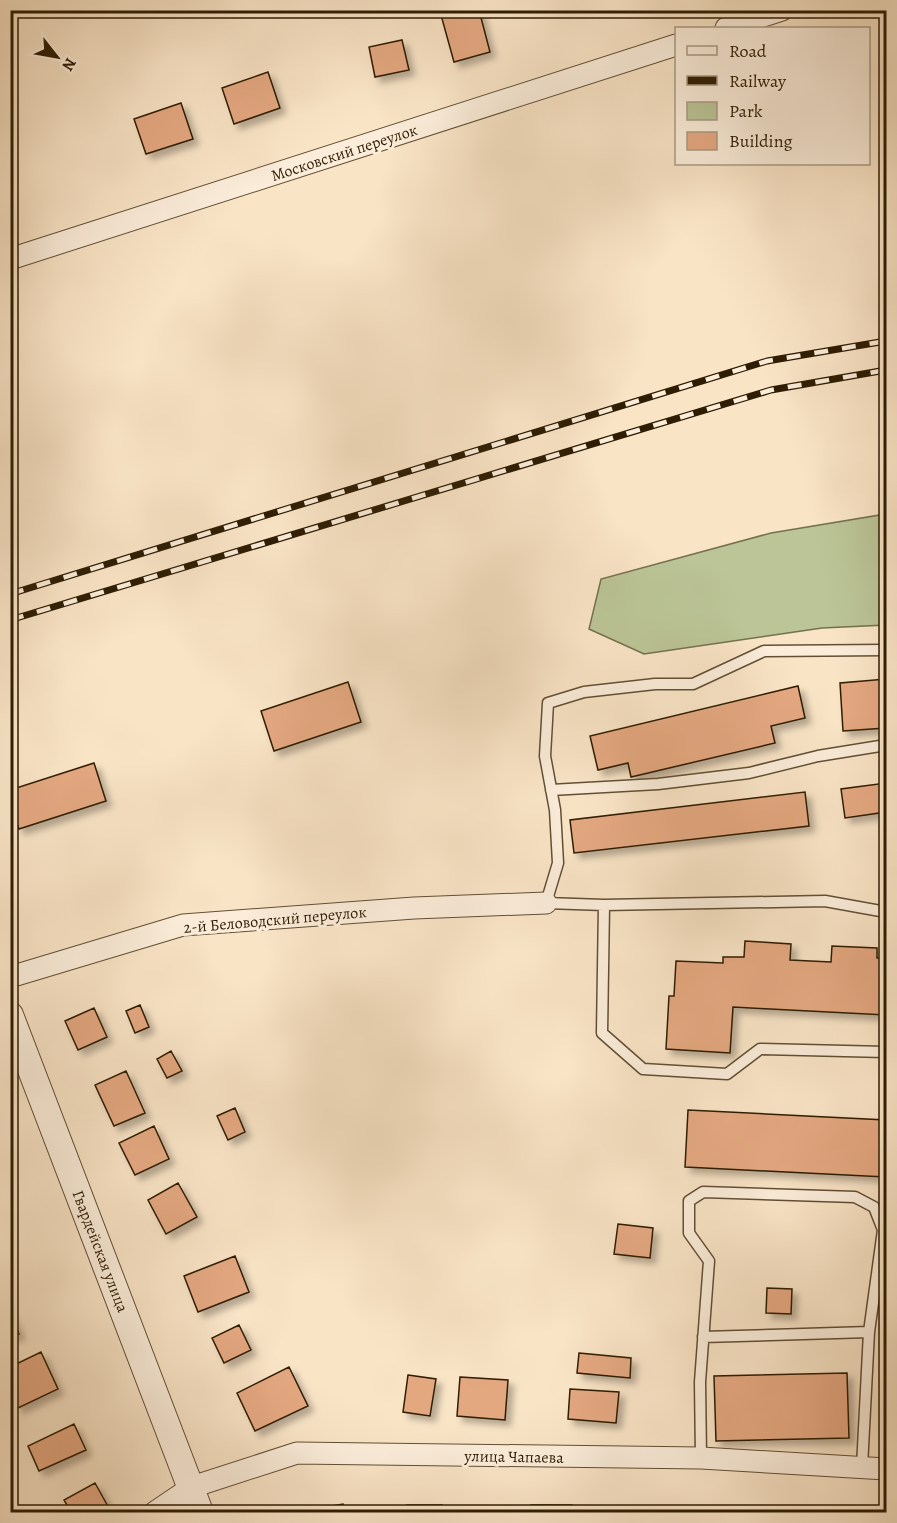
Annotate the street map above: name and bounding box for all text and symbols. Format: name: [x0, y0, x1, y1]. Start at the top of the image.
north arrow: [27, 27, 87, 87]
legend: [675, 27, 870, 165]
text: Road: [729, 39, 767, 63]
text: N: [56, 54, 81, 75]
text: Railway: [729, 69, 787, 93]
text: Park: [729, 99, 763, 123]
street label: Московский переулок: [268, 119, 420, 187]
text: Building: [729, 129, 793, 153]
street label: 2-й Беловодский переулок: [183, 901, 367, 939]
street label: Гвардейская улица: [67, 1187, 134, 1316]
street label: улица Чапаева: [463, 1445, 564, 1469]

